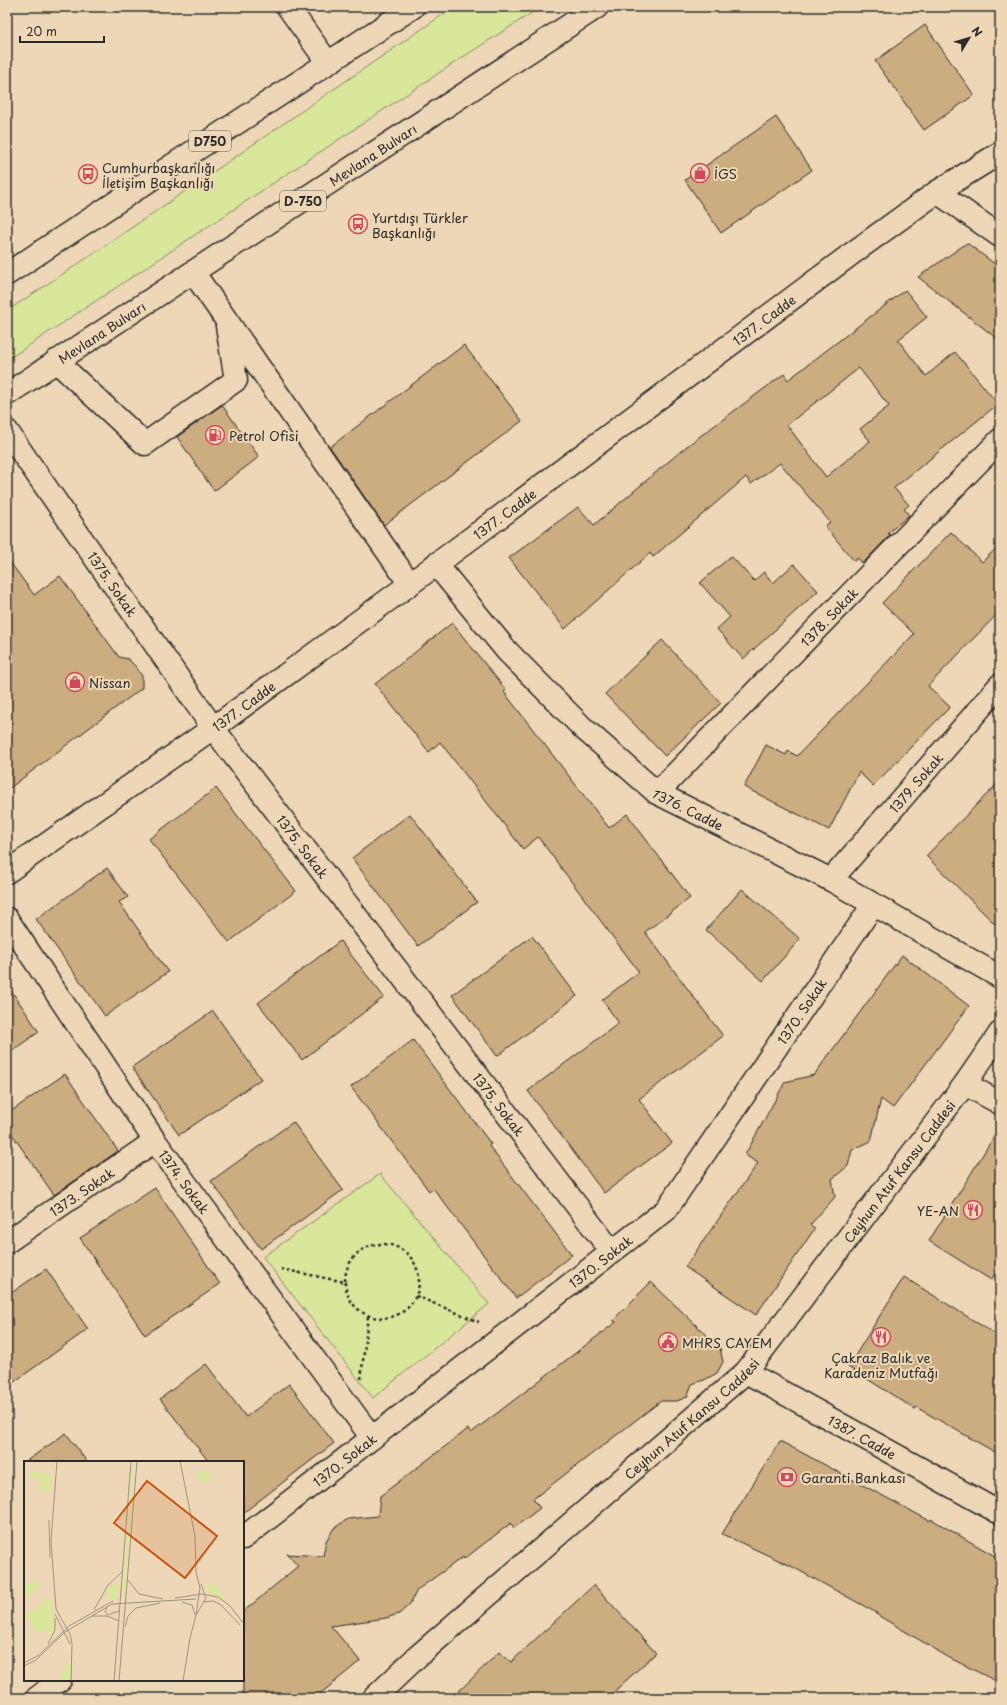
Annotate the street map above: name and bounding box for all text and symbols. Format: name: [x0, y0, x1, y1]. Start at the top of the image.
scale bar: [20, 18, 104, 44]
north arrow: [949, 18, 989, 58]
text: 20 m: [26, 22, 57, 40]
text: N: [968, 23, 987, 40]
street label: Mevlana Bulvarı: [325, 119, 420, 190]
road number: D750: [189, 131, 231, 151]
place label: Cumhurbaşkanlığı İletişim Başkanlığı: [102, 158, 215, 192]
shop icon: İGS: [689, 162, 711, 184]
bus stop icon: Cumhurbaşkanlığı İletişim Başkanlığı: [77, 163, 99, 185]
place label: İGS: [714, 164, 737, 183]
road number: D-750: [280, 191, 326, 211]
place label: Yurtdışı Türkler Başkanlığı: [372, 208, 469, 242]
bus stop icon: Yurtdışı Türkler Başkanlığı: [347, 213, 369, 235]
street label: 1377. Cadde: [728, 290, 799, 349]
street label: Mevlana Bulvarı: [54, 296, 149, 368]
fuel station icon: Petrol Ofisi: [204, 424, 226, 446]
place label: Petrol Ofisi: [229, 426, 298, 445]
street label: 1377. Cadde: [469, 484, 540, 543]
street label: 1375. Sokak: [84, 548, 143, 621]
street label: 1378. Sokak: [795, 582, 862, 650]
shop icon: Nissan: [64, 671, 86, 693]
place label: Nissan: [89, 673, 131, 692]
street label: 1377. Cadde: [208, 676, 279, 735]
street label: 1379. Sokak: [884, 748, 947, 817]
street label: 1376. Cadde: [648, 784, 727, 834]
street label: 1375. Sokak: [273, 811, 334, 882]
street label: 1370. Sokak: [772, 974, 831, 1048]
street label: 1375. Sokak: [469, 1068, 530, 1140]
street label: Ceyhun Atuf Kansu Caddesi: [838, 1096, 959, 1246]
street label: 1374. Sokak: [155, 1146, 215, 1218]
street label: 1373. Sokak: [45, 1162, 118, 1220]
restaurant icon: YE-AN: [962, 1199, 984, 1221]
place label: YE-AN: [917, 1201, 959, 1220]
street label: 1370. Sokak: [564, 1230, 637, 1292]
restaurant icon: Çakraz Balık ve Karadeniz Mutfağı: [870, 1326, 892, 1348]
public building icon: MHRS CAYEM: [657, 1331, 679, 1353]
place label: MHRS CAYEM: [682, 1333, 772, 1352]
place label: Çakraz Balık ve Karadeniz Mutfağı: [824, 1348, 938, 1382]
street label: Ceyhun Atuf Kansu Caddesi: [620, 1354, 763, 1483]
street label: 1387. Cadde: [825, 1410, 900, 1463]
street label: 1370. Sokak: [308, 1428, 380, 1490]
inset map: [24, 1461, 244, 1681]
bank icon: Garanti Bankası: [776, 1466, 798, 1488]
place label: Garanti Bankası: [801, 1468, 906, 1487]

